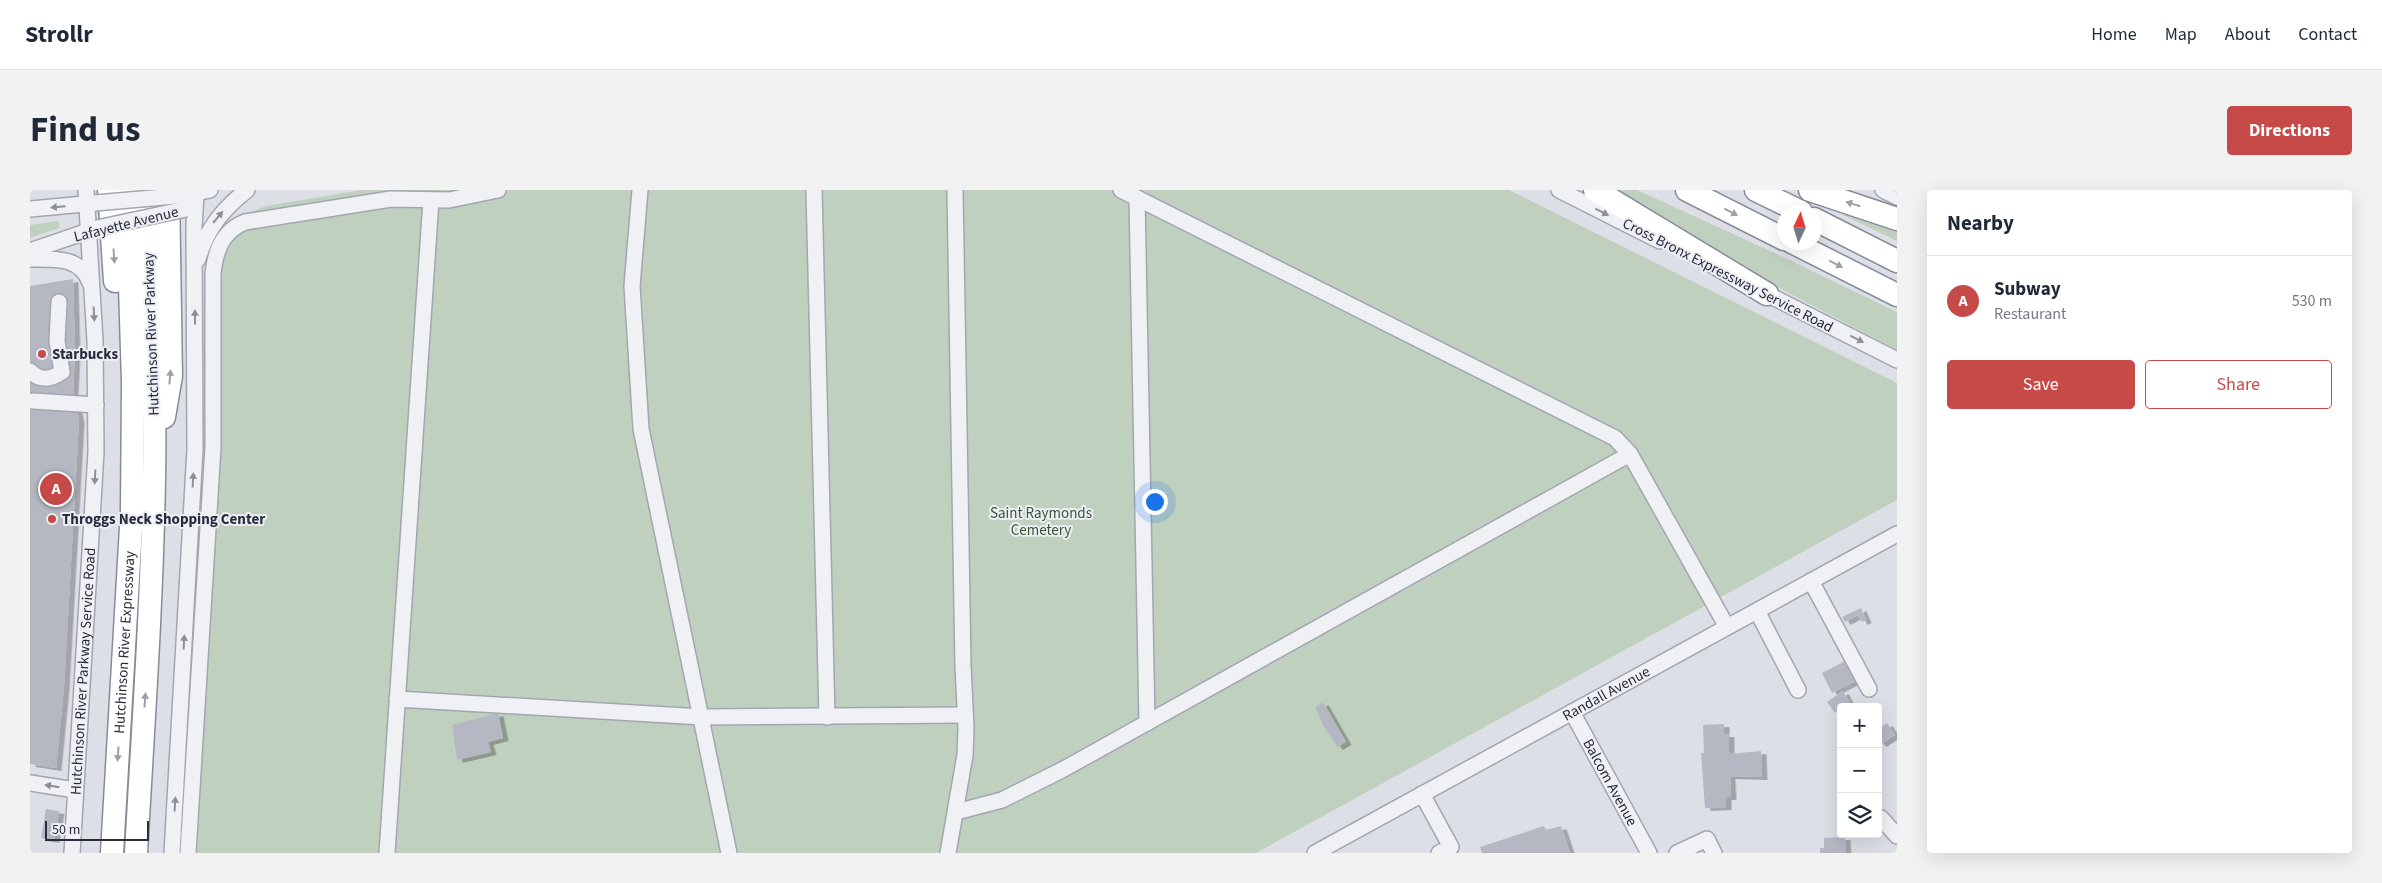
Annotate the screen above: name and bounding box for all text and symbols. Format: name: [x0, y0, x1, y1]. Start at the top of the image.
text: Strollr: [25, 17, 93, 52]
text: Home: [2091, 22, 2137, 47]
text: Map: [2165, 22, 2197, 47]
text: About: [2225, 22, 2270, 47]
text: Contact: [2298, 22, 2357, 47]
text: Find us: [30, 105, 140, 155]
button: Directions: [2227, 106, 2352, 155]
one-way arrow: [1846, 200, 1861, 208]
street label: Lafayette Avenue: [72, 201, 181, 248]
one-way arrow: [50, 203, 66, 211]
north arrow: [1777, 205, 1822, 250]
one-way arrow: [1595, 208, 1609, 216]
one-way arrow: [1724, 208, 1738, 216]
text: Nearby: [1947, 208, 2014, 238]
one-way arrow: [213, 210, 224, 223]
street label: Cross Bronx Expressway Service Road: [1619, 213, 1837, 338]
one-way arrow: [110, 248, 118, 264]
street label: Hutchinson River Parkway: [138, 252, 165, 416]
one-way arrow: [1829, 260, 1843, 268]
text: Subway: [1994, 276, 2061, 303]
text: A: [1958, 290, 1968, 312]
text: 530 m: [2292, 290, 2332, 312]
text: Restaurant: [1994, 303, 2067, 325]
one-way arrow: [90, 307, 98, 323]
one-way arrow: [191, 309, 199, 325]
one-way arrow: [1850, 336, 1864, 344]
place label: Starbucks: [52, 344, 119, 365]
marker: Starbucks: [36, 348, 48, 360]
button: Save: [1947, 360, 2135, 409]
button: Share: [2145, 360, 2332, 409]
one-way arrow: [166, 369, 174, 385]
one-way arrow: [91, 469, 99, 485]
pin: A: [40, 470, 72, 508]
one-way arrow: [190, 472, 198, 488]
your location: [1142, 489, 1168, 515]
park label: Saint Raymonds Cemetery: [990, 503, 1092, 541]
place label: Throggs Neck Shopping Center: [62, 509, 265, 530]
marker: Throggs Neck Shopping Center: [46, 513, 58, 525]
street label: Hutchinson River Parkway Service Road: [65, 547, 101, 796]
street label: Hutchinson River Expressway: [109, 550, 141, 734]
one-way arrow: [180, 634, 188, 650]
street label: Randall Avenue: [1559, 661, 1654, 726]
one-way arrow: [141, 691, 149, 707]
map controls: [1837, 703, 1882, 838]
button: +: [1837, 703, 1882, 748]
street label: Balcom Avenue: [1578, 735, 1642, 830]
one-way arrow: [114, 746, 122, 762]
button: −: [1837, 748, 1882, 793]
one-way arrow: [44, 782, 60, 790]
button: layers: [1837, 793, 1882, 838]
one-way arrow: [171, 796, 179, 812]
scale bar: [45, 818, 149, 841]
text: 50 m: [52, 820, 80, 840]

